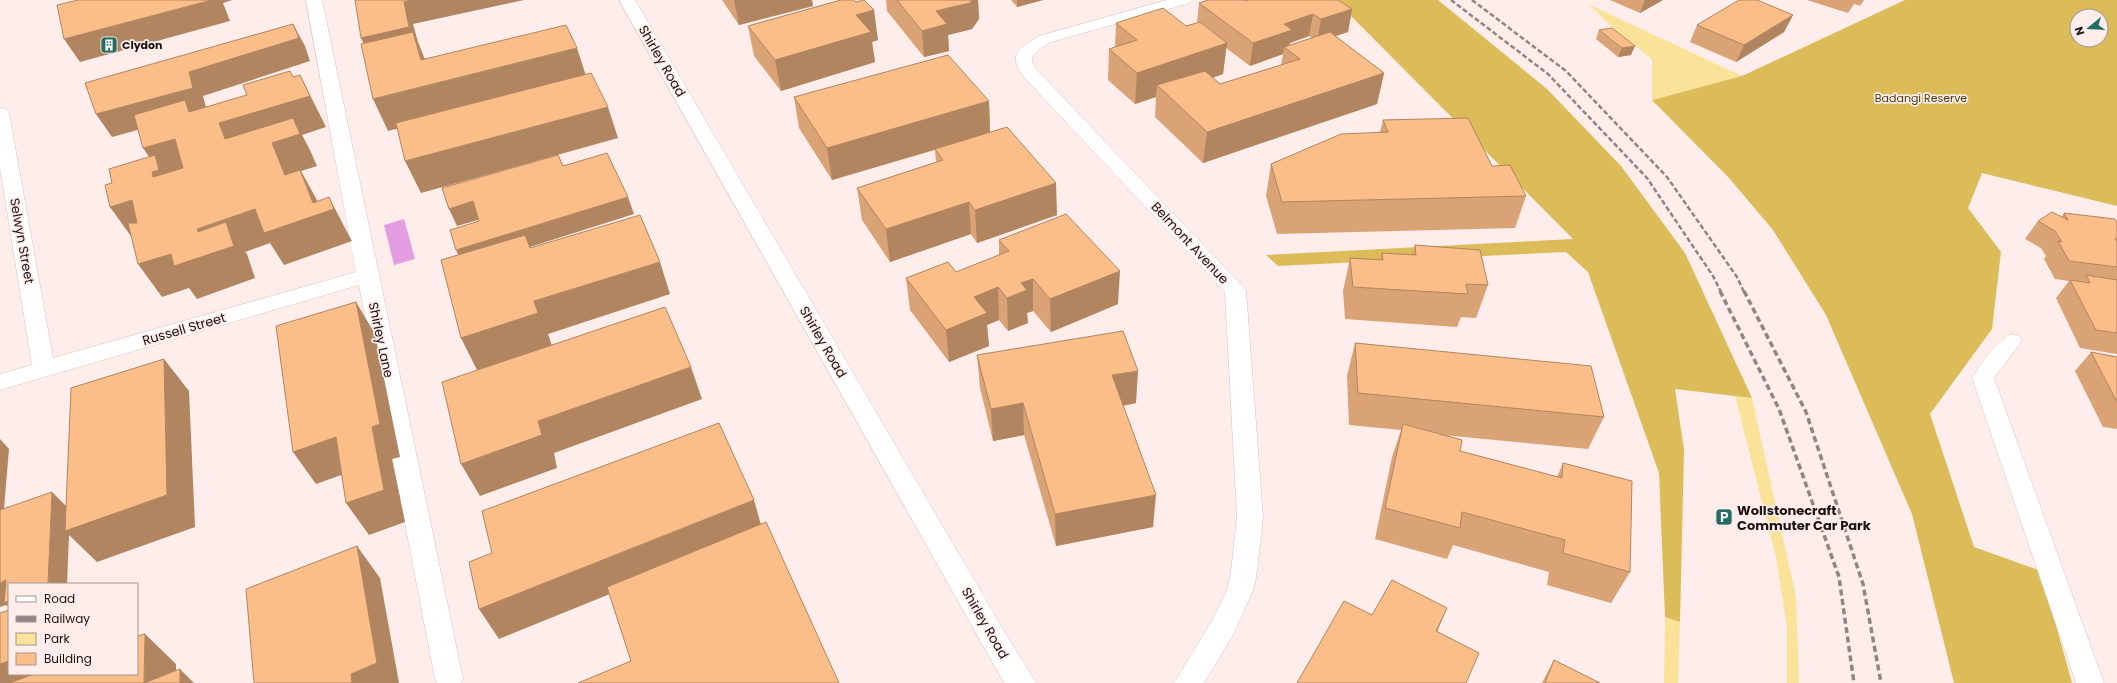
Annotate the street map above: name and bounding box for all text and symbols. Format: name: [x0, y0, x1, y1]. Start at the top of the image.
north arrow: [2069, 8, 2109, 48]
street label: Shirley Road: [634, 22, 690, 100]
text: N: [2071, 25, 2088, 38]
building icon: Clydon: [99, 35, 119, 55]
place label: Clydon: [122, 37, 162, 53]
park label: Badangi Reserve: [1875, 90, 1967, 106]
street label: Selwyn Street: [5, 197, 39, 286]
street label: Belmont Avenue: [1147, 198, 1233, 288]
street label: Shirley Lane: [364, 300, 398, 380]
street label: Shirley Road: [795, 303, 851, 381]
street label: Russell Street: [140, 308, 228, 350]
place label: Wollstonecraft Commuter Car Park: [1737, 501, 1871, 535]
parking icon: Wollstonecraft Commuter Car Park: [1714, 507, 1734, 527]
legend: [8, 583, 138, 675]
street label: Shirley Road: [957, 584, 1013, 662]
text: Road: [44, 590, 75, 607]
text: Railway: [44, 610, 90, 627]
text: Park: [44, 630, 71, 647]
text: Building: [44, 650, 92, 667]

